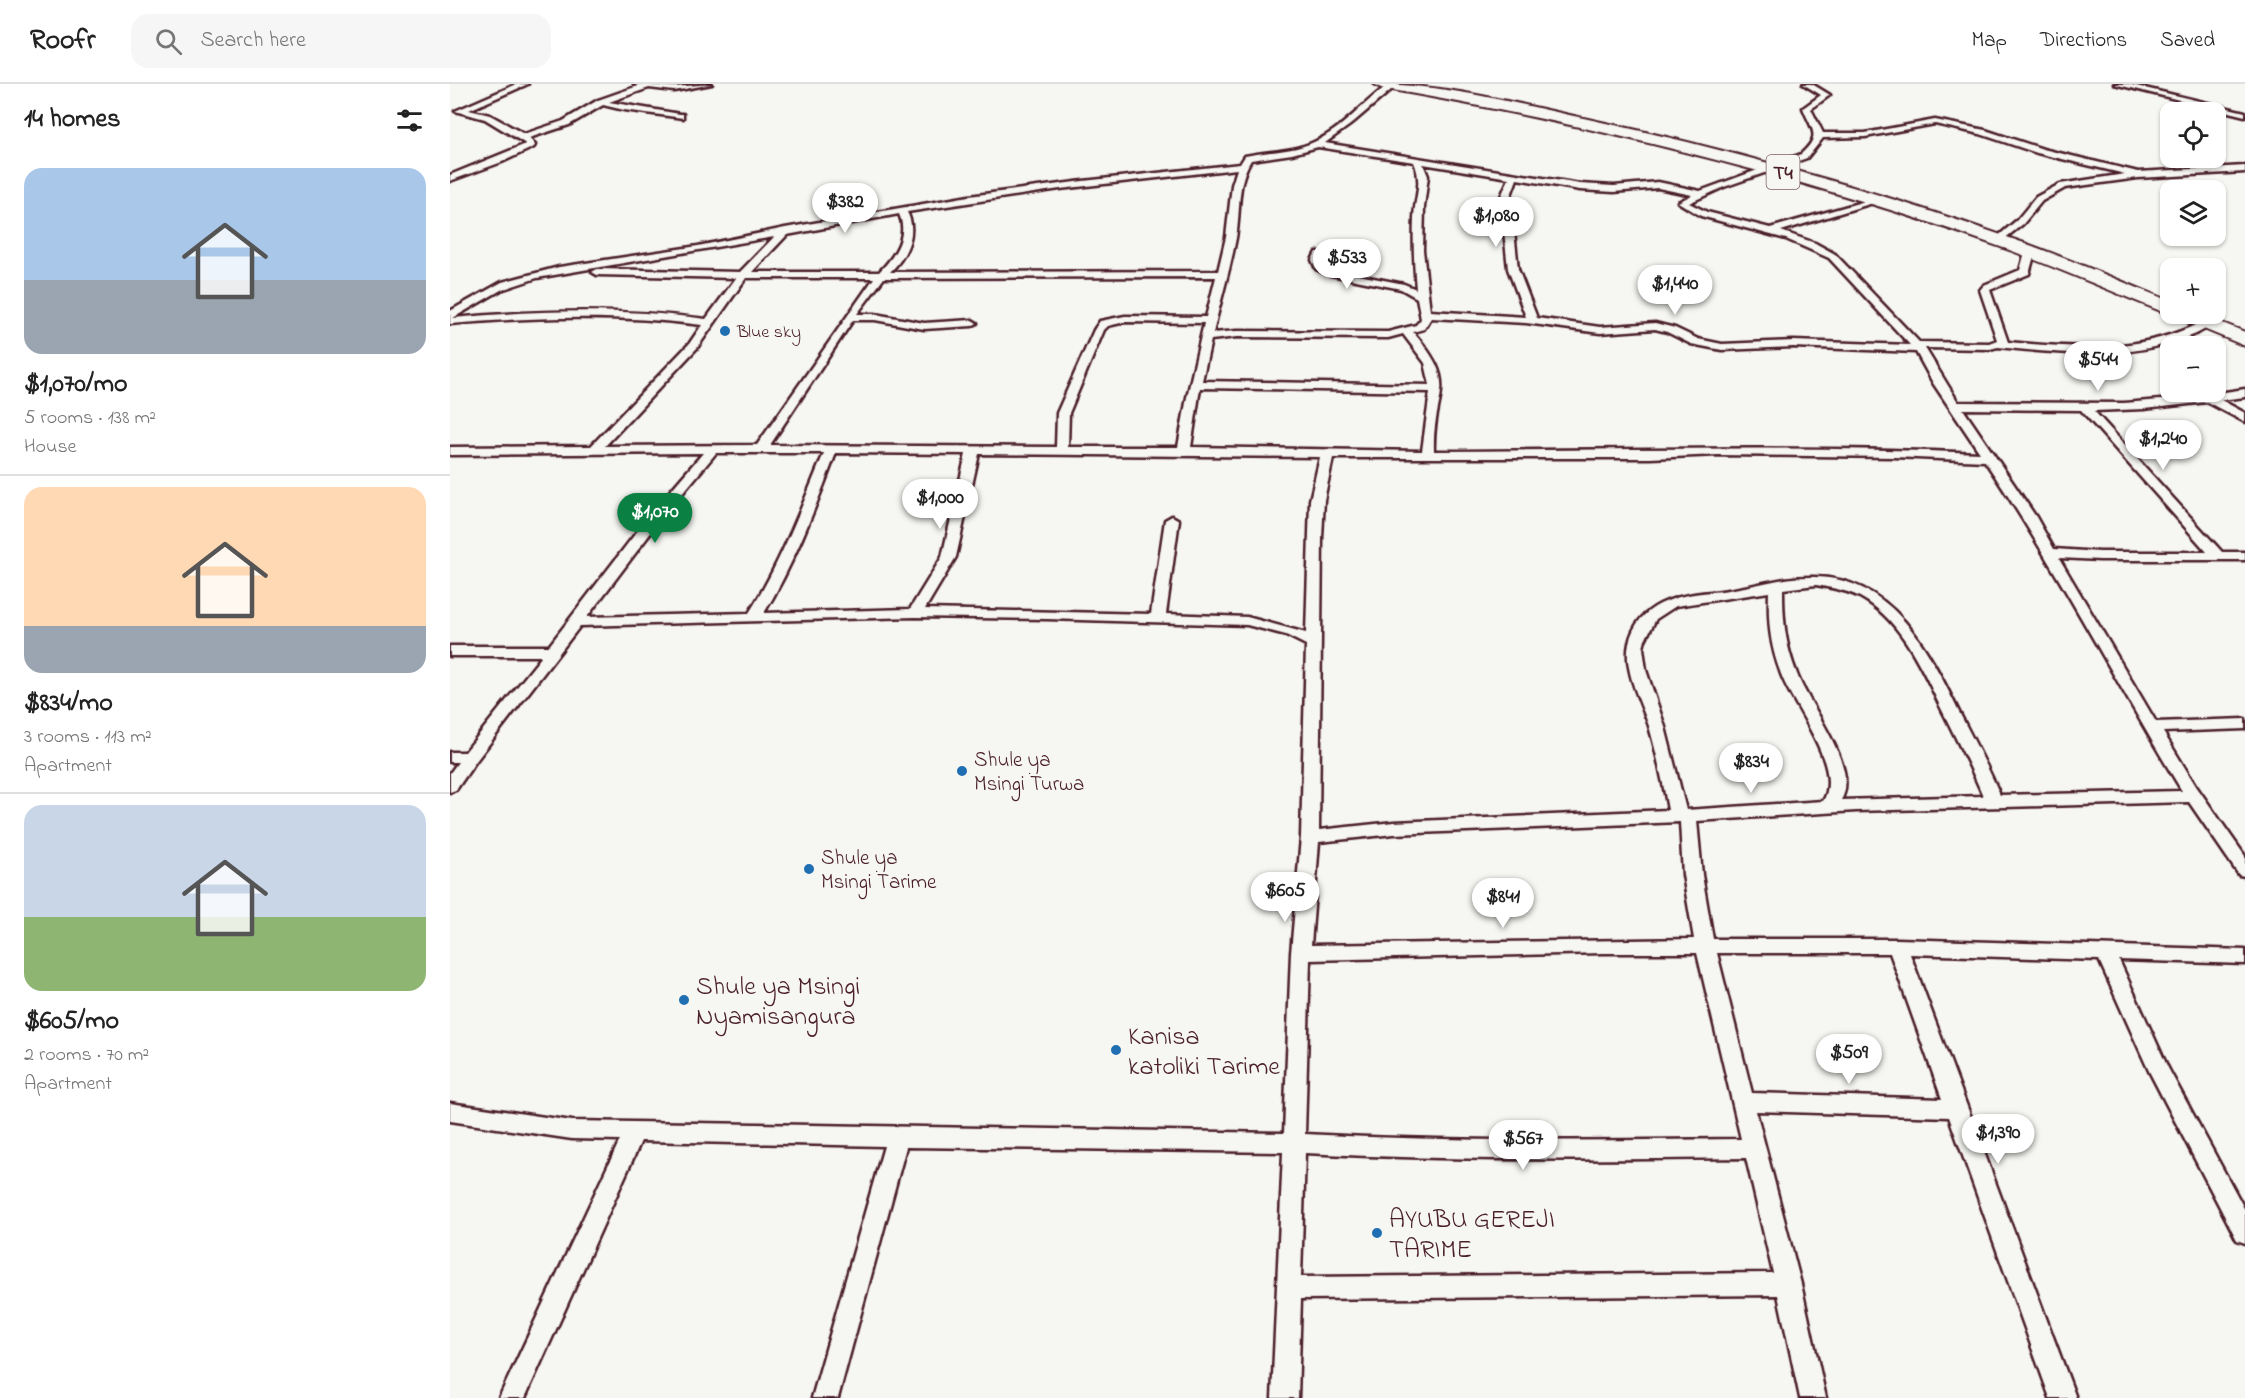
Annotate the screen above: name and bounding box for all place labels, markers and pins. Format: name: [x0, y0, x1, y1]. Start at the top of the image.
pin: $382: [809, 183, 881, 234]
pin: $1,080: [1447, 197, 1545, 248]
pin: $533: [1311, 239, 1383, 290]
pin: $1,440: [1626, 265, 1724, 316]
place label: Blue sky: [736, 320, 801, 346]
marker: Blue sky: [718, 324, 732, 338]
pin: $544: [2062, 341, 2134, 392]
pin: $1,240: [2114, 420, 2212, 471]
pin: $1,000: [891, 479, 989, 530]
pin: $1,070: [606, 493, 704, 544]
pin: $834: [1715, 743, 1787, 794]
place label: Shule ya Msingi Turwa: [974, 746, 1084, 802]
marker: Shule ya Msingi Turwa: [955, 764, 969, 778]
place label: Shule ya Msingi Tarime: [821, 844, 937, 900]
marker: Shule ya Msingi Tarime: [802, 862, 816, 876]
pin: $605: [1249, 872, 1321, 923]
pin: $841: [1467, 878, 1539, 929]
place label: Shule ya Msingi Nyamisangura: [696, 969, 860, 1037]
marker: Shule ya Msingi Nyamisangura: [677, 993, 691, 1007]
place label: Kanisa katoliki Tarime: [1128, 1019, 1280, 1087]
pin: $509: [1813, 1034, 1885, 1085]
marker: Kanisa katoliki Tarime: [1109, 1043, 1123, 1057]
pin: $1,390: [1949, 1114, 2047, 1165]
pin: $567: [1487, 1120, 1559, 1171]
place label: AYUBU GEREJI TARIME: [1389, 1202, 1555, 1270]
marker: AYUBU GEREJI TARIME: [1370, 1226, 1384, 1240]

